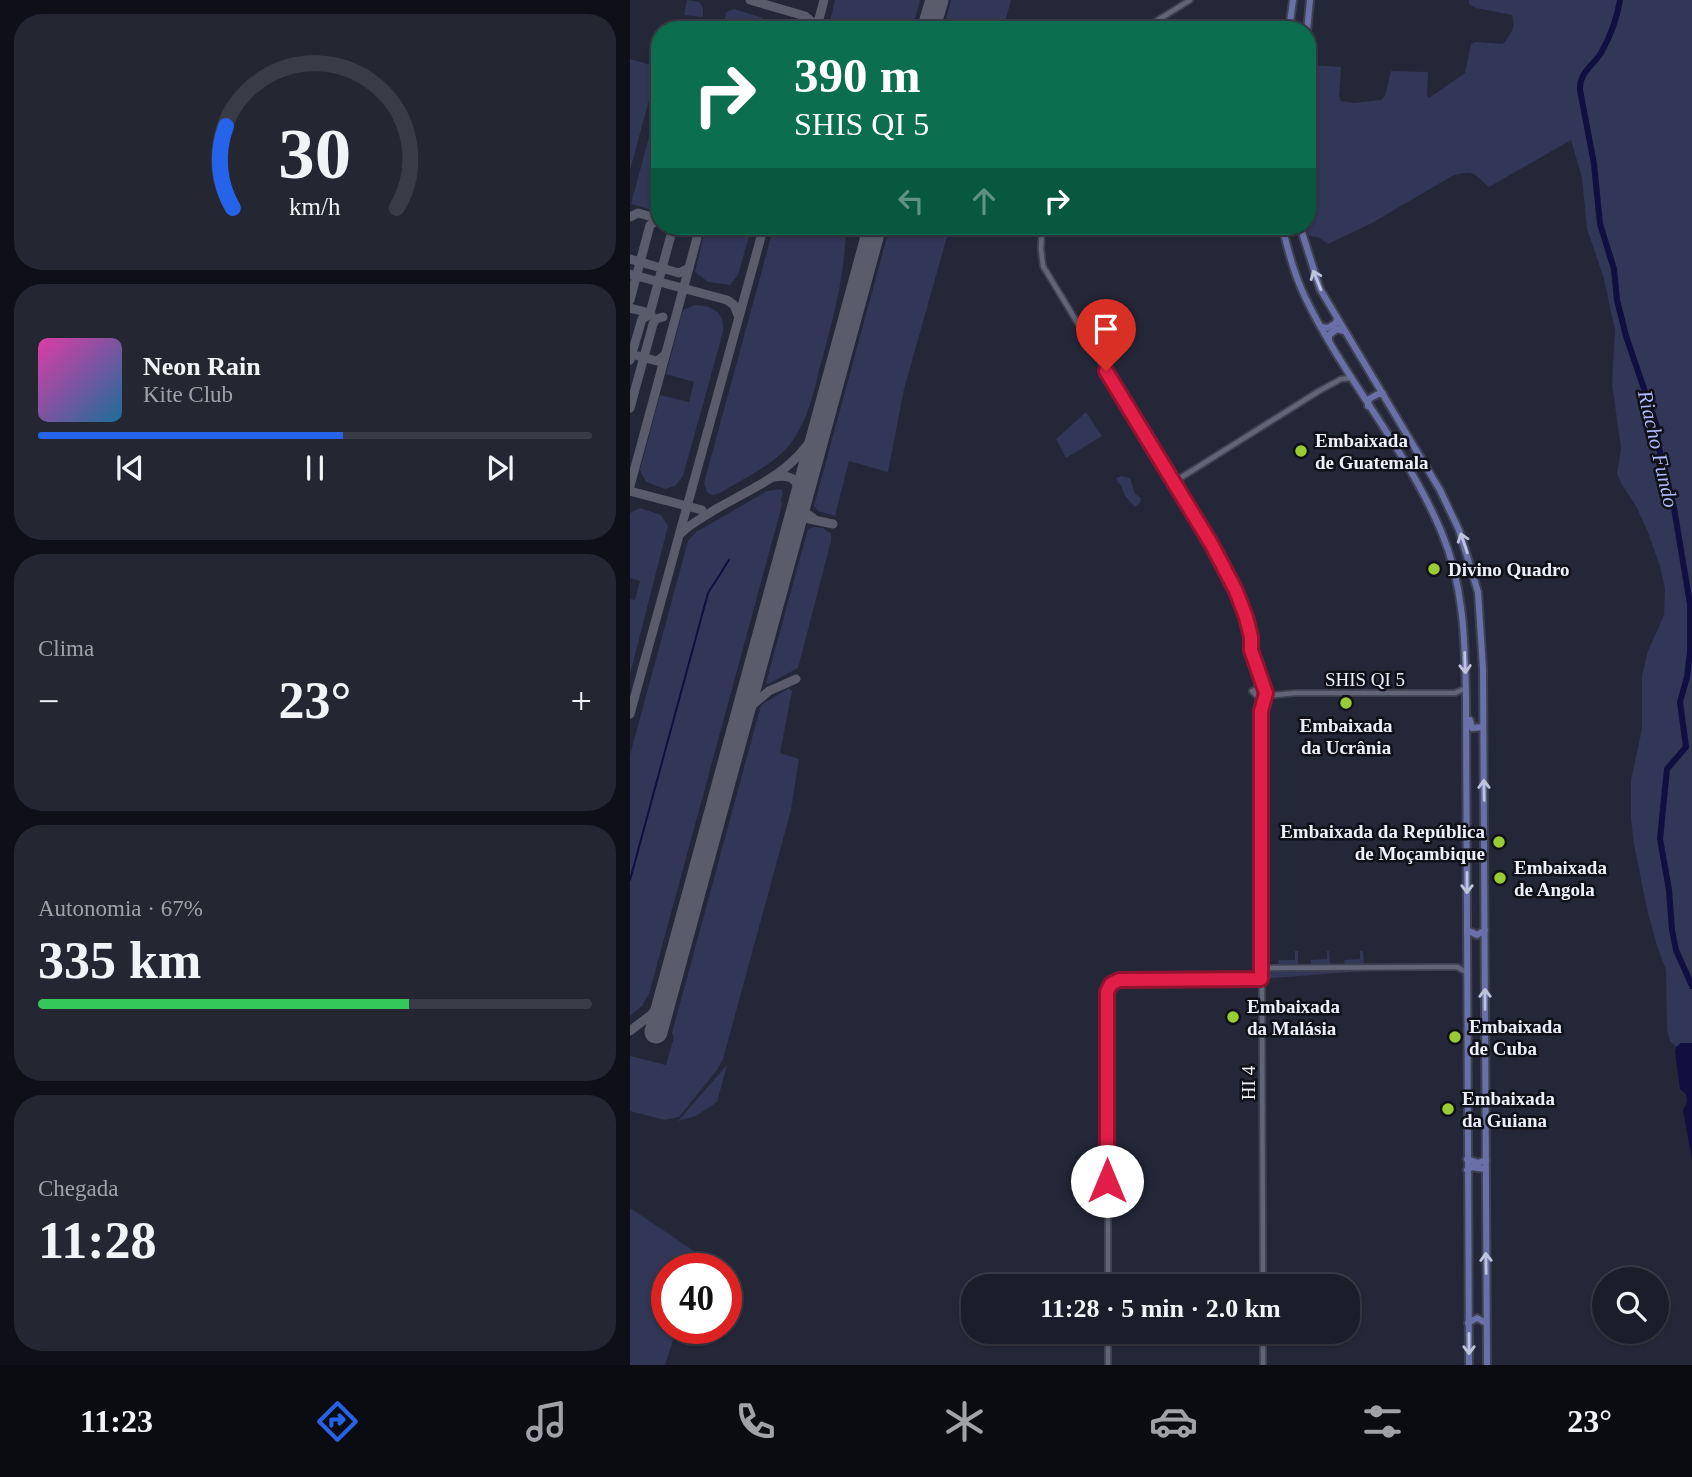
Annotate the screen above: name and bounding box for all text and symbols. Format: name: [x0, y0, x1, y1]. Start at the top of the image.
text: 390 m: [794, 48, 921, 103]
icon: right: [679, 49, 770, 140]
text: SHIS QI 5: [794, 106, 929, 142]
text: 30: [279, 113, 351, 194]
icon: left: [892, 182, 930, 220]
icon: ahead: [965, 182, 1003, 220]
icon: right: [1038, 182, 1076, 220]
text: km/h: [289, 193, 341, 220]
one-way arrow: [1310, 270, 1323, 292]
pin: [1076, 299, 1136, 371]
icon: arrive: [1087, 310, 1125, 348]
text: Neon Rain: [143, 352, 261, 381]
text: Kite Club: [143, 382, 233, 407]
water label: Riacho Fundo: [1633, 387, 1683, 510]
place label: Embaixada de Guatemala: [1315, 430, 1429, 473]
marker: Embaixada de Guatemala: [1293, 443, 1309, 459]
icon: previous: [111, 449, 149, 487]
icon: pause: [296, 449, 334, 487]
icon: next: [481, 449, 519, 487]
one-way arrow: [1457, 533, 1469, 555]
place label: Divino Quadro: [1448, 559, 1570, 580]
marker: Divino Quadro: [1426, 561, 1442, 577]
text: Clima: [38, 636, 94, 661]
one-way arrow: [1459, 651, 1472, 674]
street label: SHIS QI 5: [1325, 669, 1405, 690]
text: 23°: [279, 672, 351, 729]
text: −: [38, 680, 59, 722]
text: +: [571, 680, 592, 722]
marker: Embaixada da Ucrânia: [1338, 695, 1354, 711]
place label: Embaixada da Ucrânia: [1300, 715, 1393, 758]
one-way arrow: [1477, 779, 1490, 802]
place label: Embaixada da República de Moçambique: [1280, 821, 1485, 864]
marker: Embaixada da República de Moçambique: [1491, 834, 1507, 850]
place label: Embaixada de Angola: [1514, 857, 1607, 900]
marker: Embaixada de Angola: [1492, 870, 1508, 886]
one-way arrow: [1460, 871, 1474, 894]
text: Autonomia · 67%: [38, 896, 203, 921]
text: 335 km: [38, 932, 201, 989]
one-way arrow: [1478, 988, 1492, 1011]
place label: Embaixada da Malásia: [1247, 996, 1340, 1039]
marker: Embaixada da Malásia: [1225, 1009, 1241, 1025]
place label: Embaixada de Cuba: [1469, 1016, 1562, 1059]
marker: Embaixada de Cuba: [1447, 1029, 1463, 1045]
street label: HI 4: [1238, 1065, 1259, 1100]
place label: Embaixada da Guiana: [1462, 1088, 1555, 1131]
marker: Embaixada da Guiana: [1440, 1101, 1456, 1117]
position arrow: [1070, 1144, 1144, 1218]
text: Chegada: [38, 1176, 118, 1201]
text: 11:28: [38, 1212, 156, 1269]
one-way arrow: [1479, 1251, 1493, 1274]
speed limit sign: 40: [651, 1253, 742, 1344]
map controls: [1592, 1267, 1669, 1344]
button: search: [1592, 1267, 1669, 1344]
text: 11:28 · 5 min · 2.0 km: [1040, 1294, 1281, 1323]
one-way arrow: [1462, 1332, 1475, 1355]
icon: directions: [313, 1397, 362, 1446]
icon: music: [522, 1397, 571, 1446]
icon: phone: [731, 1397, 780, 1446]
icon: climate: [940, 1397, 989, 1446]
icon: car: [1149, 1397, 1198, 1446]
icon: filters: [1358, 1397, 1407, 1446]
text: 11:23: [80, 1403, 153, 1439]
text: 23°: [1567, 1403, 1612, 1439]

